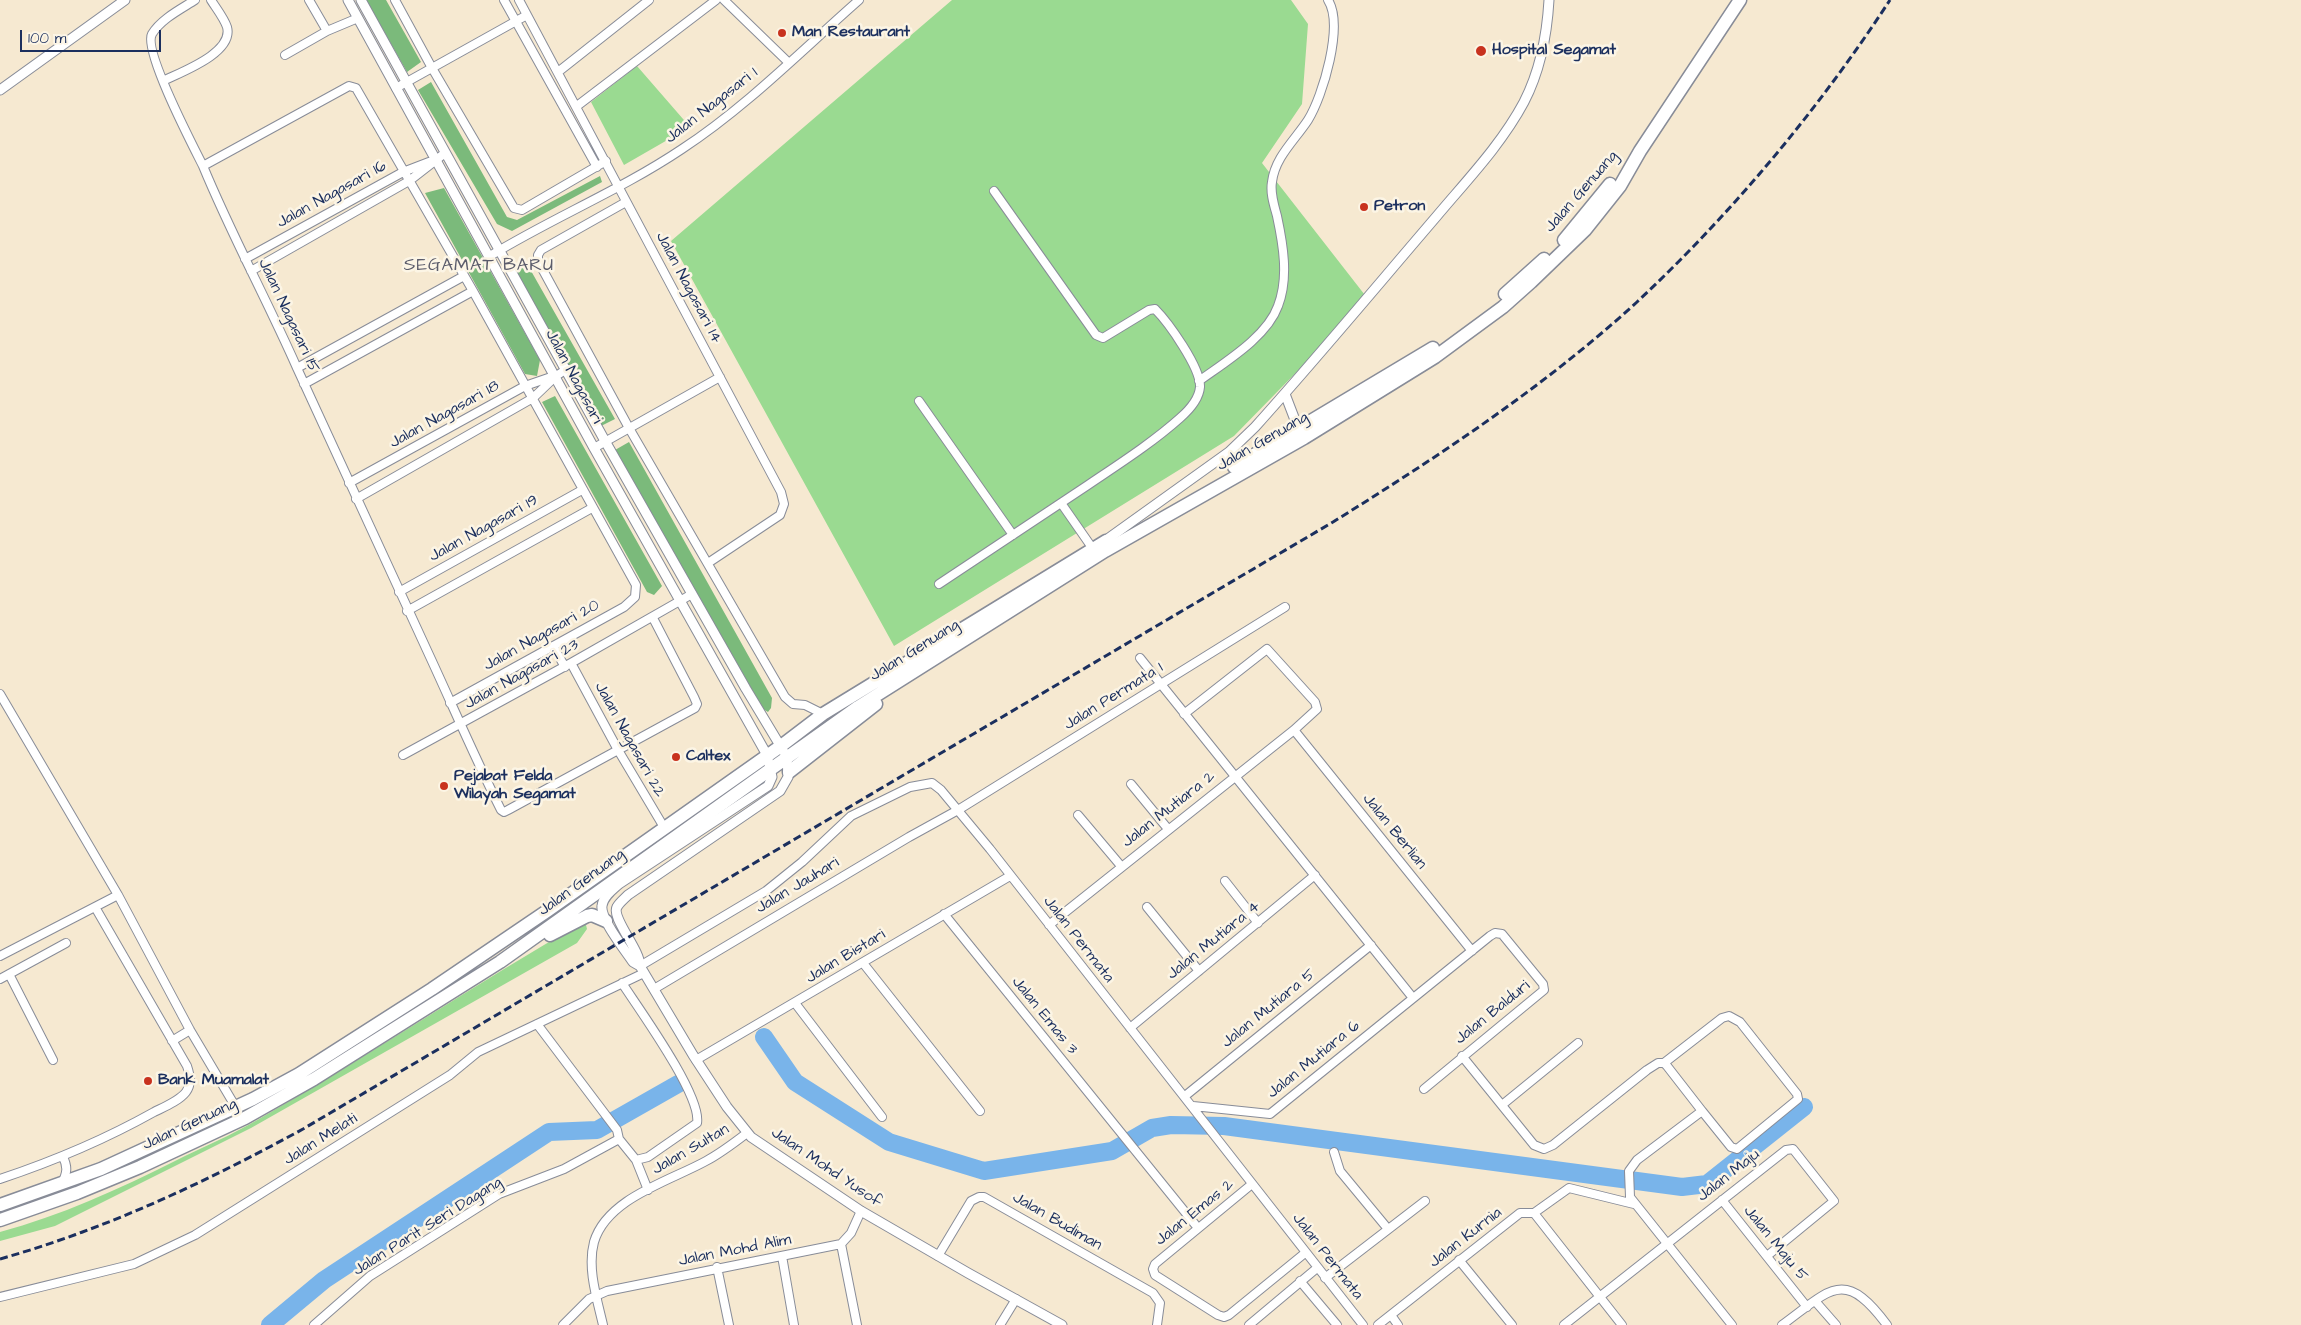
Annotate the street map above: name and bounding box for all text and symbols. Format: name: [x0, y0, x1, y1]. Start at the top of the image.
scale bar: [22, 20, 164, 52]
place label: Man Restaurant: [792, 23, 910, 43]
marker: Man Restaurant: [776, 27, 788, 39]
text: 100 m: [28, 28, 67, 49]
place label: Hospital Segamat: [1492, 41, 1616, 61]
marker: Hospital Segamat: [1474, 44, 1488, 58]
street label: Jalan Nagasari 1: [662, 64, 762, 148]
street label: Jalan Genuang: [1541, 147, 1623, 237]
street label: Jalan Nagasari 16: [274, 157, 390, 233]
place label: Petron: [1374, 197, 1425, 217]
marker: Petron: [1358, 201, 1370, 213]
street label: Jalan Nagasari 14: [651, 229, 725, 347]
district label: SEGAMAT BARU: [402, 255, 556, 277]
street label: Jalan Nagasari 15: [253, 256, 323, 376]
street label: Jalan Nagasari: [540, 327, 606, 427]
street label: Jalan Nagasari 18: [387, 377, 503, 453]
street label: Jalan Genuang: [1214, 408, 1312, 476]
street label: Jalan Nagasari 19: [426, 491, 542, 567]
street label: Jalan Nagasari 20: [481, 596, 603, 676]
street label: Jalan Genuang: [867, 616, 963, 686]
street label: Jalan Nagasari 23: [462, 636, 582, 714]
street label: Jalan Permata 1: [1061, 659, 1167, 735]
street label: Jalan Nagasari 22: [589, 679, 669, 801]
place label: Caltex: [686, 747, 731, 767]
marker: Caltex: [670, 751, 682, 763]
place label: Pejabat Felda Wilayah Segamat: [454, 767, 576, 805]
street label: Jalan Mutiara 2: [1119, 768, 1219, 852]
marker: Pejabat Felda Wilayah Segamat: [438, 780, 450, 792]
street label: Jalan Berlian: [1358, 790, 1430, 874]
street label: Jalan Genuang: [535, 845, 629, 921]
street label: Jalan Jauhari: [753, 854, 843, 918]
street label: Jalan Permata: [1038, 893, 1118, 987]
street label: Jalan Mutiara 4: [1164, 898, 1264, 984]
street label: Jalan Bistari: [803, 926, 889, 988]
street label: Jalan Mutiara 5: [1218, 965, 1320, 1053]
street label: Jalan Emas 3: [1007, 973, 1081, 1059]
street label: Jalan Balduri: [1451, 977, 1535, 1049]
street label: Jalan Mutiara 6: [1264, 1017, 1364, 1103]
place label: Bank Muamalat: [158, 1071, 269, 1091]
marker: Bank Muamalat: [142, 1075, 154, 1087]
street label: Jalan Genuang: [140, 1095, 240, 1155]
street label: Jalan Melati: [281, 1110, 361, 1170]
street label: Jalan Sultan: [649, 1120, 733, 1180]
street label: Jalan Mohd Yusof: [767, 1124, 885, 1212]
street label: Jalan Maju: [1694, 1146, 1764, 1206]
street label: Jalan Parit Seri Dagang: [350, 1173, 506, 1281]
street label: Jalan Emas 2: [1152, 1176, 1238, 1250]
street label: Jalan Budiman: [1009, 1189, 1105, 1255]
street label: Jalan Maju 5: [1739, 1202, 1811, 1286]
street label: Jalan Kurnia: [1426, 1204, 1506, 1272]
street label: Jalan Permata: [1287, 1210, 1367, 1304]
street label: Jalan Mohd Alim: [677, 1231, 793, 1271]

